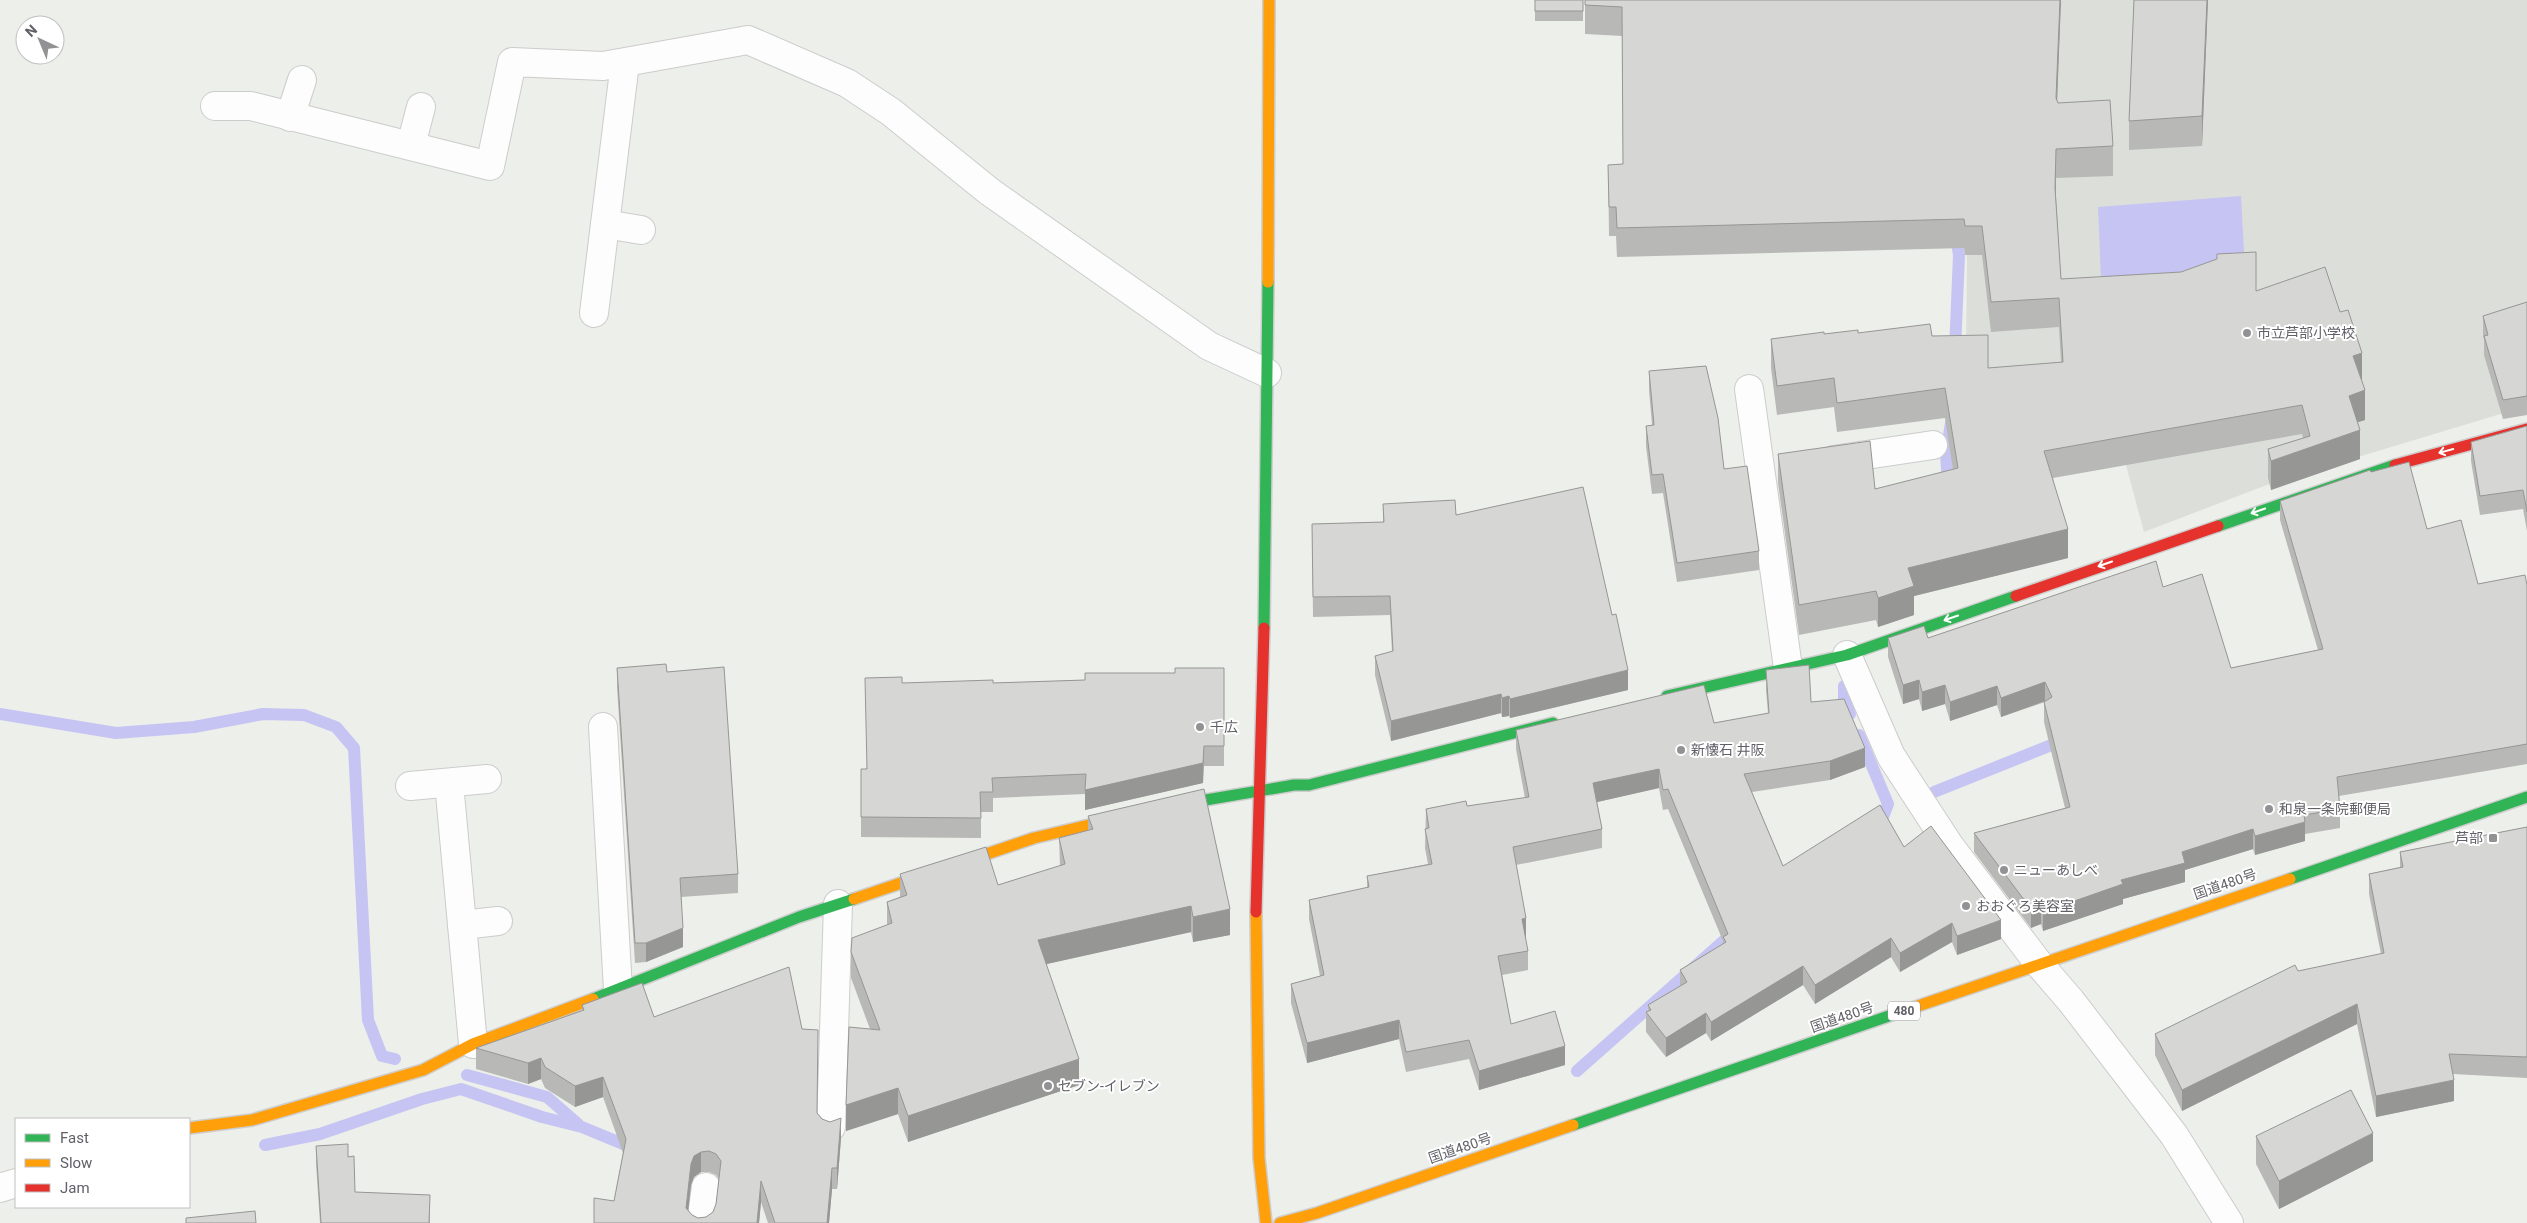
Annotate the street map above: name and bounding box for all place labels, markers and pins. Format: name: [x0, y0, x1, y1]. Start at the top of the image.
place label: 市立芦部小学校: [2257, 325, 2355, 341]
marker: 市立芦部小学校: [2241, 327, 2253, 339]
place label: 千広: [1210, 719, 1238, 735]
marker: 千広: [1194, 721, 1206, 733]
place label: 新懐石 井阪: [1691, 742, 1764, 758]
marker: 新懐石 井阪: [1675, 744, 1687, 756]
place label: 和泉一条院郵便局: [2279, 801, 2391, 817]
marker: 和泉一条院郵便局: [2263, 803, 2275, 815]
place label: 芦部: [2455, 830, 2483, 846]
marker: 芦部: [2487, 832, 2499, 844]
place label: ニューあしべ: [2014, 862, 2098, 878]
marker: ニューあしべ: [1998, 864, 2010, 876]
place label: おおぐろ美容室: [1976, 898, 2074, 914]
marker: おおぐろ美容室: [1960, 900, 1972, 912]
place label: セブン-イレブン: [1058, 1078, 1160, 1094]
marker: セブン-イレブン: [1042, 1080, 1054, 1092]

